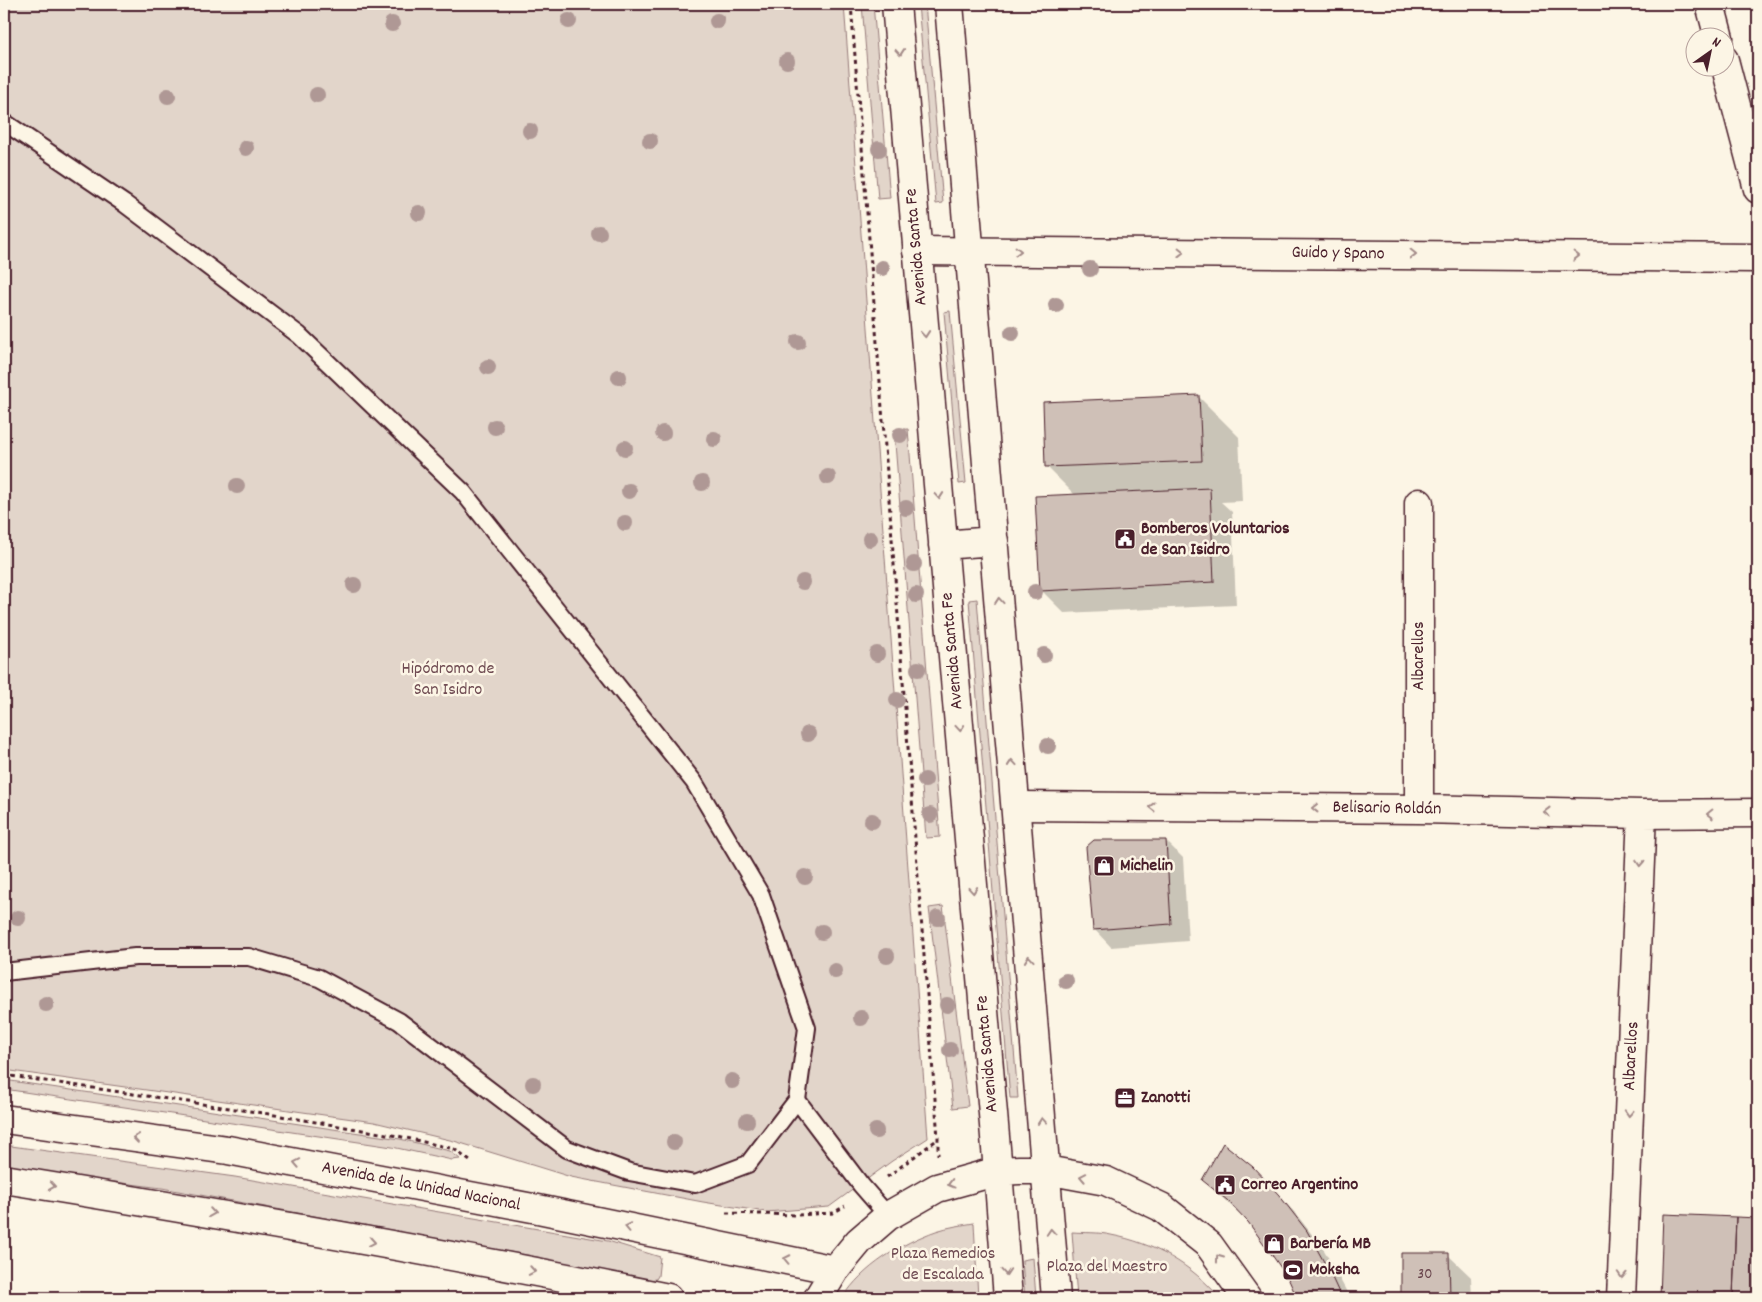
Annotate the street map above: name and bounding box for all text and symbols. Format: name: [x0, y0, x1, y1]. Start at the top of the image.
north arrow: [1684, 28, 1734, 78]
text: N: [1708, 33, 1724, 53]
one-way arrow: [895, 49, 906, 57]
street label: Avenida Santa Fe: [899, 187, 935, 307]
street label: Guido y Spano: [1291, 241, 1385, 267]
one-way arrow: [1015, 246, 1023, 256]
one-way arrow: [1178, 247, 1185, 257]
one-way arrow: [1410, 249, 1418, 260]
one-way arrow: [1572, 251, 1580, 261]
one-way arrow: [919, 331, 930, 339]
one-way arrow: [933, 492, 944, 500]
place label: Bomberos Voluntarios de San Isidro: [1141, 517, 1290, 563]
public building icon: Bomberos Voluntarios de San Isidro: [1113, 527, 1137, 551]
street label: Avenida Santa Fe: [935, 591, 971, 711]
one-way arrow: [993, 596, 1004, 604]
street label: Albarellos: [1407, 621, 1432, 691]
park label: Hipódromo de San Isidro: [402, 657, 494, 703]
one-way arrow: [954, 724, 965, 732]
one-way arrow: [1007, 758, 1018, 766]
street label: Belisario Roldán: [1332, 796, 1442, 822]
one-way arrow: [1148, 802, 1156, 812]
one-way arrow: [1310, 803, 1318, 814]
one-way arrow: [1543, 807, 1550, 817]
one-way arrow: [1705, 809, 1713, 819]
shop icon: Michelin: [1092, 854, 1116, 878]
place label: Michelin: [1120, 854, 1173, 879]
one-way arrow: [1635, 859, 1646, 867]
one-way arrow: [968, 886, 979, 894]
one-way arrow: [1024, 955, 1035, 963]
street label: Avenida Santa Fe: [970, 994, 1006, 1114]
street label: Albarellos: [1618, 1021, 1646, 1091]
office icon: Zanotti: [1113, 1086, 1137, 1110]
place label: Zanotti: [1141, 1086, 1191, 1111]
one-way arrow: [1624, 1109, 1635, 1117]
one-way arrow: [1037, 1117, 1048, 1125]
one-way arrow: [132, 1133, 140, 1144]
street label: Avenida de la Unidad Nacional: [320, 1155, 523, 1219]
one-way arrow: [292, 1159, 301, 1169]
one-way arrow: [1078, 1172, 1087, 1182]
public building icon: Correo Argentino: [1213, 1173, 1237, 1197]
place label: Correo Argentino: [1241, 1173, 1358, 1198]
one-way arrow: [948, 1179, 956, 1189]
one-way arrow: [47, 1181, 56, 1191]
one-way arrow: [208, 1207, 217, 1217]
one-way arrow: [624, 1222, 633, 1233]
one-way arrow: [1045, 1228, 1056, 1236]
shop icon: Barbería MB: [1262, 1232, 1286, 1256]
place label: Barbería MB: [1290, 1232, 1371, 1257]
one-way arrow: [368, 1236, 376, 1247]
park label: Plaza Remedios de Escalada: [891, 1242, 995, 1288]
one-way arrow: [783, 1255, 792, 1265]
park label: Plaza del Maestro: [1047, 1255, 1167, 1280]
one-way arrow: [1216, 1255, 1224, 1264]
sports icon: Moksha: [1281, 1258, 1305, 1282]
place label: Moksha: [1309, 1258, 1360, 1283]
house number: 30: [1418, 1264, 1432, 1286]
one-way arrow: [528, 1266, 536, 1276]
one-way arrow: [1000, 1269, 1011, 1277]
one-way arrow: [1617, 1271, 1628, 1279]

